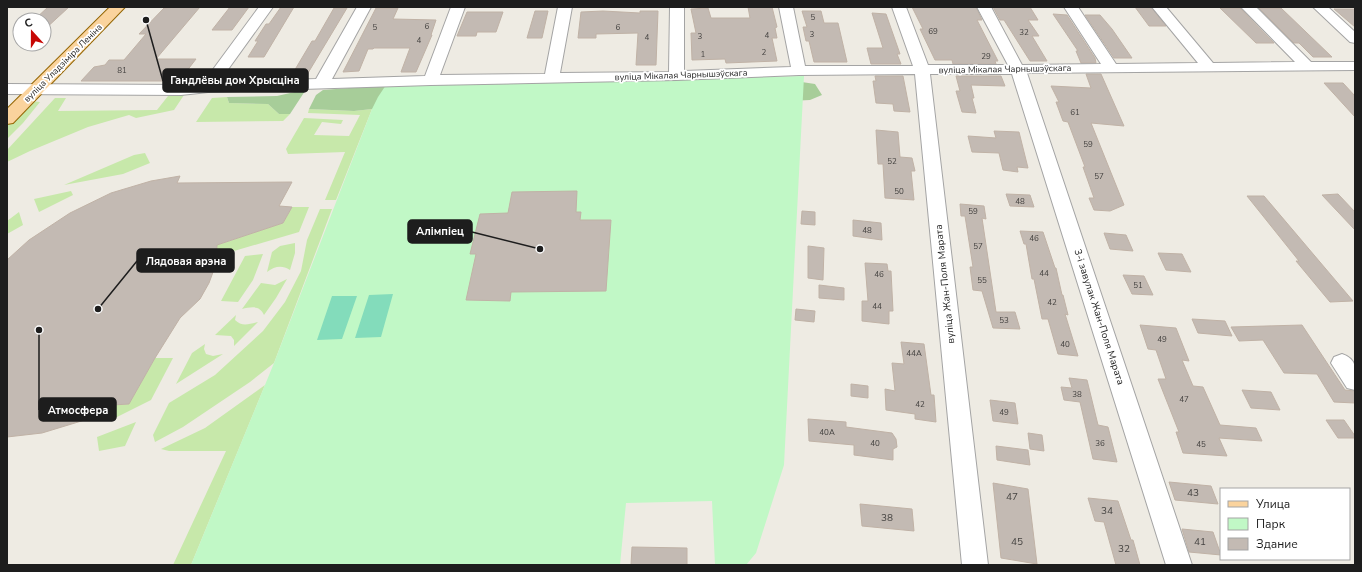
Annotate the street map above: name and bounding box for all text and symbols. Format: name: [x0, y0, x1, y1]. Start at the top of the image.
north arrow: [12, 12, 52, 52]
house number: 5: [811, 12, 816, 23]
text: С: [22, 15, 35, 31]
street label: вуліца Уладзіміра Леніна: [21, 21, 105, 105]
house number: 6: [425, 21, 430, 32]
house number: 5: [373, 22, 378, 33]
house number: 6: [616, 22, 621, 33]
house number: 69: [928, 26, 938, 37]
house number: 32: [1019, 27, 1029, 38]
house number: 3: [810, 29, 815, 40]
house number: 4: [765, 30, 770, 41]
house number: 3: [698, 31, 703, 42]
house number: 4: [645, 32, 650, 43]
house number: 4: [417, 35, 422, 46]
house number: 2: [762, 47, 767, 58]
house number: 1: [701, 49, 706, 60]
house number: 29: [981, 51, 991, 62]
street label: вуліца Мікалая Чарнышэўскага: [938, 62, 1072, 76]
house number: 81: [117, 65, 127, 76]
street label: вуліца Мікалая Чарнышэўскага: [614, 67, 748, 83]
callout: Гандлёвы дом Хрысціна: [163, 69, 308, 92]
text: Гандлёвы дом Хрысціна: [170, 73, 300, 88]
house number: 61: [1070, 107, 1080, 118]
house number: 59: [1083, 139, 1093, 150]
house number: 52: [887, 156, 897, 167]
house number: 57: [1094, 171, 1104, 182]
house number: 50: [894, 186, 904, 197]
house number: 48: [1015, 196, 1025, 207]
house number: 59: [968, 206, 978, 217]
callout: Алімпіец: [408, 220, 472, 243]
text: Алімпіец: [416, 224, 464, 239]
street label: вуліца Жан-Поля Марата: [932, 224, 958, 344]
house number: 48: [862, 225, 872, 236]
house number: 46: [1029, 233, 1039, 244]
house number: 57: [973, 241, 983, 252]
street label: 3-і завулак Жан-Поля Марата: [1070, 247, 1128, 387]
callout: Лядовая арэна: [137, 249, 234, 272]
text: Лядовая арэна: [146, 254, 226, 269]
house number: 44: [1039, 268, 1049, 279]
house number: 46: [874, 269, 884, 280]
house number: 55: [977, 275, 987, 286]
house number: 51: [1133, 280, 1143, 291]
house number: 42: [1047, 297, 1057, 308]
house number: 44: [872, 301, 882, 312]
house number: 53: [999, 315, 1009, 326]
house number: 49: [1157, 334, 1167, 345]
house number: 40: [1060, 339, 1070, 350]
house number: 44А: [906, 348, 922, 359]
house number: 38: [1072, 389, 1082, 400]
house number: 47: [1179, 394, 1189, 405]
callout: Атмосфера: [39, 398, 116, 421]
house number: 42: [915, 399, 925, 410]
text: Атмосфера: [48, 403, 108, 418]
house number: 49: [999, 407, 1009, 418]
house number: 40А: [819, 427, 835, 438]
house number: 40: [870, 438, 880, 449]
house number: 36: [1095, 438, 1105, 449]
house number: 45: [1196, 439, 1206, 450]
house number: 43: [1187, 486, 1199, 500]
legend: [1220, 488, 1350, 560]
house number: 47: [1006, 490, 1018, 504]
text: Улица: [1255, 496, 1290, 512]
house number: 34: [1101, 504, 1113, 518]
house number: 38: [881, 511, 893, 525]
text: Парк: [1256, 516, 1286, 532]
house number: 45: [1011, 535, 1023, 549]
house number: 41: [1194, 535, 1206, 549]
text: Здание: [1256, 536, 1298, 552]
house number: 32: [1118, 542, 1130, 556]

